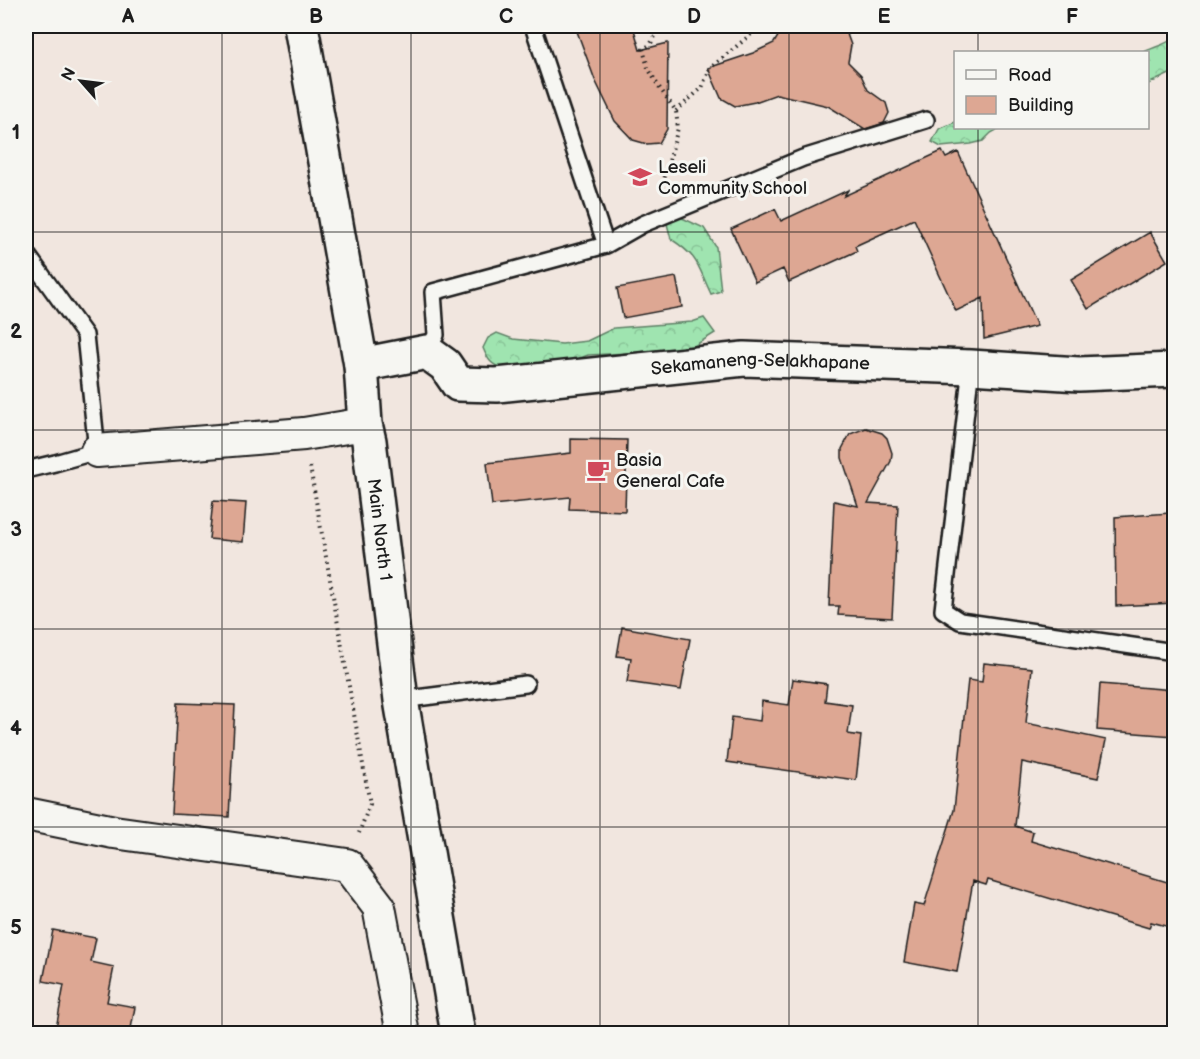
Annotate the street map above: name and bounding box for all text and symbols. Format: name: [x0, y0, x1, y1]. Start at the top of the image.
text: A: [121, 5, 135, 29]
text: B: [309, 5, 323, 29]
text: C: [499, 5, 513, 29]
text: D: [687, 5, 701, 29]
text: E: [878, 5, 891, 29]
text: F: [1066, 5, 1078, 29]
north arrow: [51, 51, 111, 111]
legend: [954, 51, 1149, 129]
text: N: [58, 65, 80, 84]
text: Road: [1008, 65, 1052, 86]
text: Building: [1008, 95, 1074, 116]
text: 1: [12, 121, 20, 145]
place label: Leseli Community School: [658, 157, 807, 199]
school or university icon: Leseli Community School: [627, 164, 653, 190]
text: 2: [10, 320, 22, 344]
street label: Sekamaneng-Selakhapane: [650, 349, 870, 380]
place label: Basia General Cafe: [616, 450, 725, 492]
cafe icon: Basia General Cafe: [585, 457, 611, 483]
street label: Main North 1: [363, 477, 396, 582]
text: 3: [10, 518, 22, 542]
text: 4: [10, 717, 22, 741]
text: 5: [10, 916, 22, 940]

